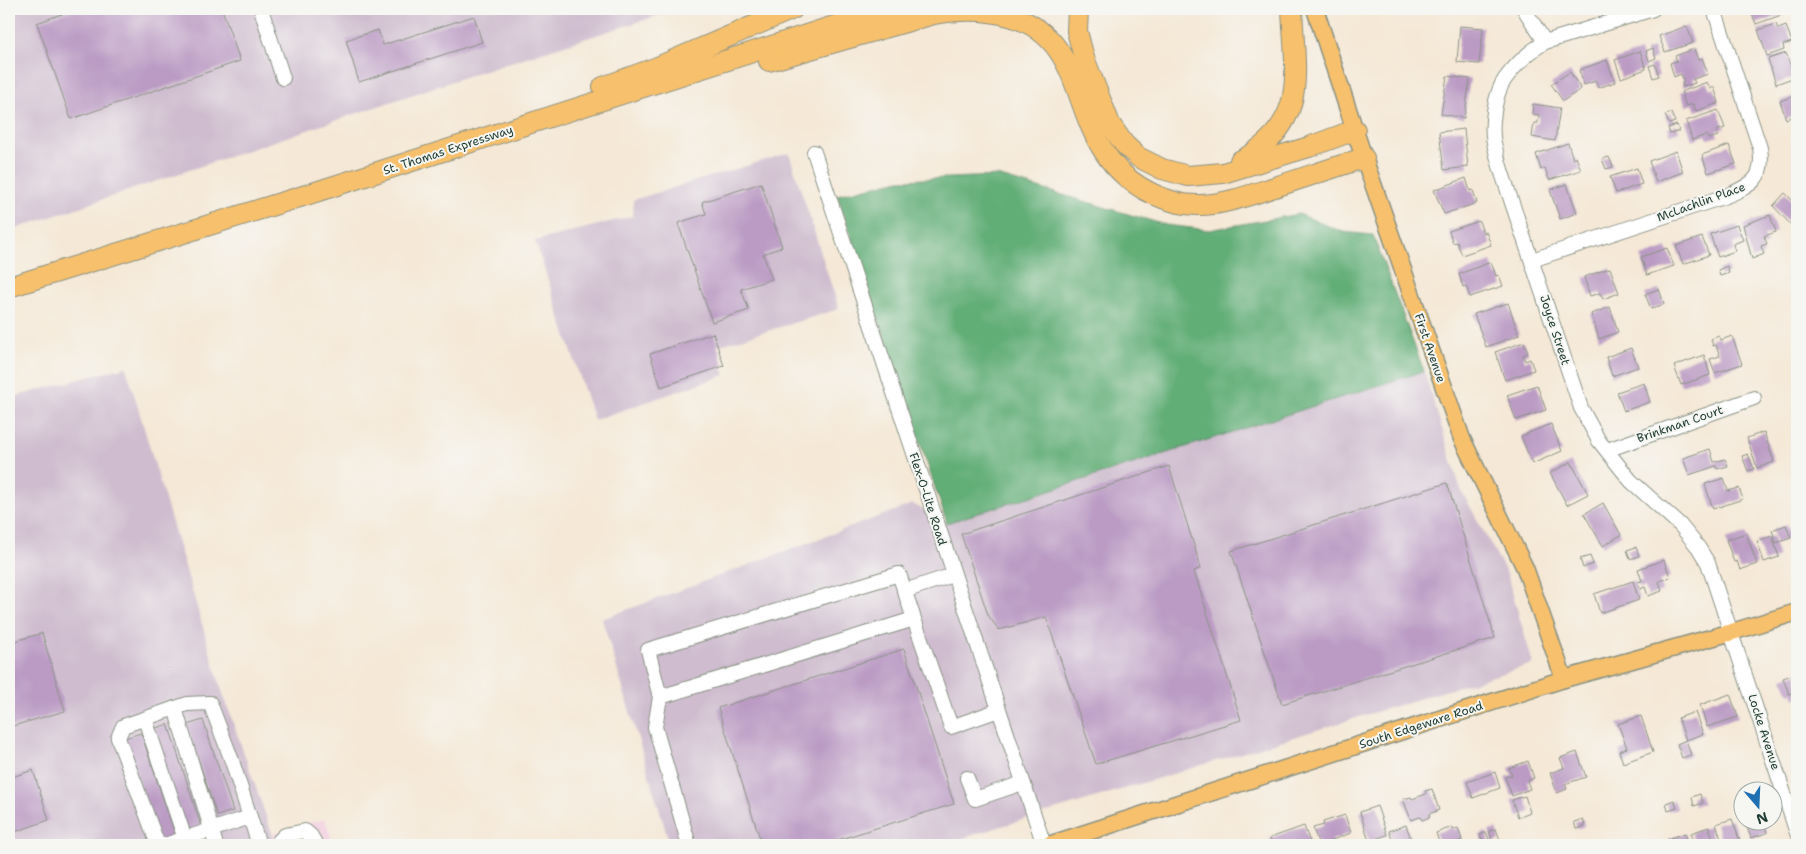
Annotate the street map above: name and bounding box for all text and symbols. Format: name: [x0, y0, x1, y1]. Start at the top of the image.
street label: St. Thomas Expressway: [381, 121, 515, 179]
street label: McLachlin Place: [1655, 179, 1748, 225]
street label: Joyce Street: [1536, 293, 1574, 367]
street label: First Avenue: [1411, 311, 1449, 385]
street label: Brinkman Court: [1635, 402, 1725, 446]
street label: Flex-O-Lite Road: [905, 451, 951, 548]
street label: Locke Avenue: [1744, 692, 1784, 772]
street label: South Edgeware Road: [1357, 697, 1485, 753]
north arrow: [1734, 782, 1784, 832]
text: N: [1754, 808, 1770, 829]

